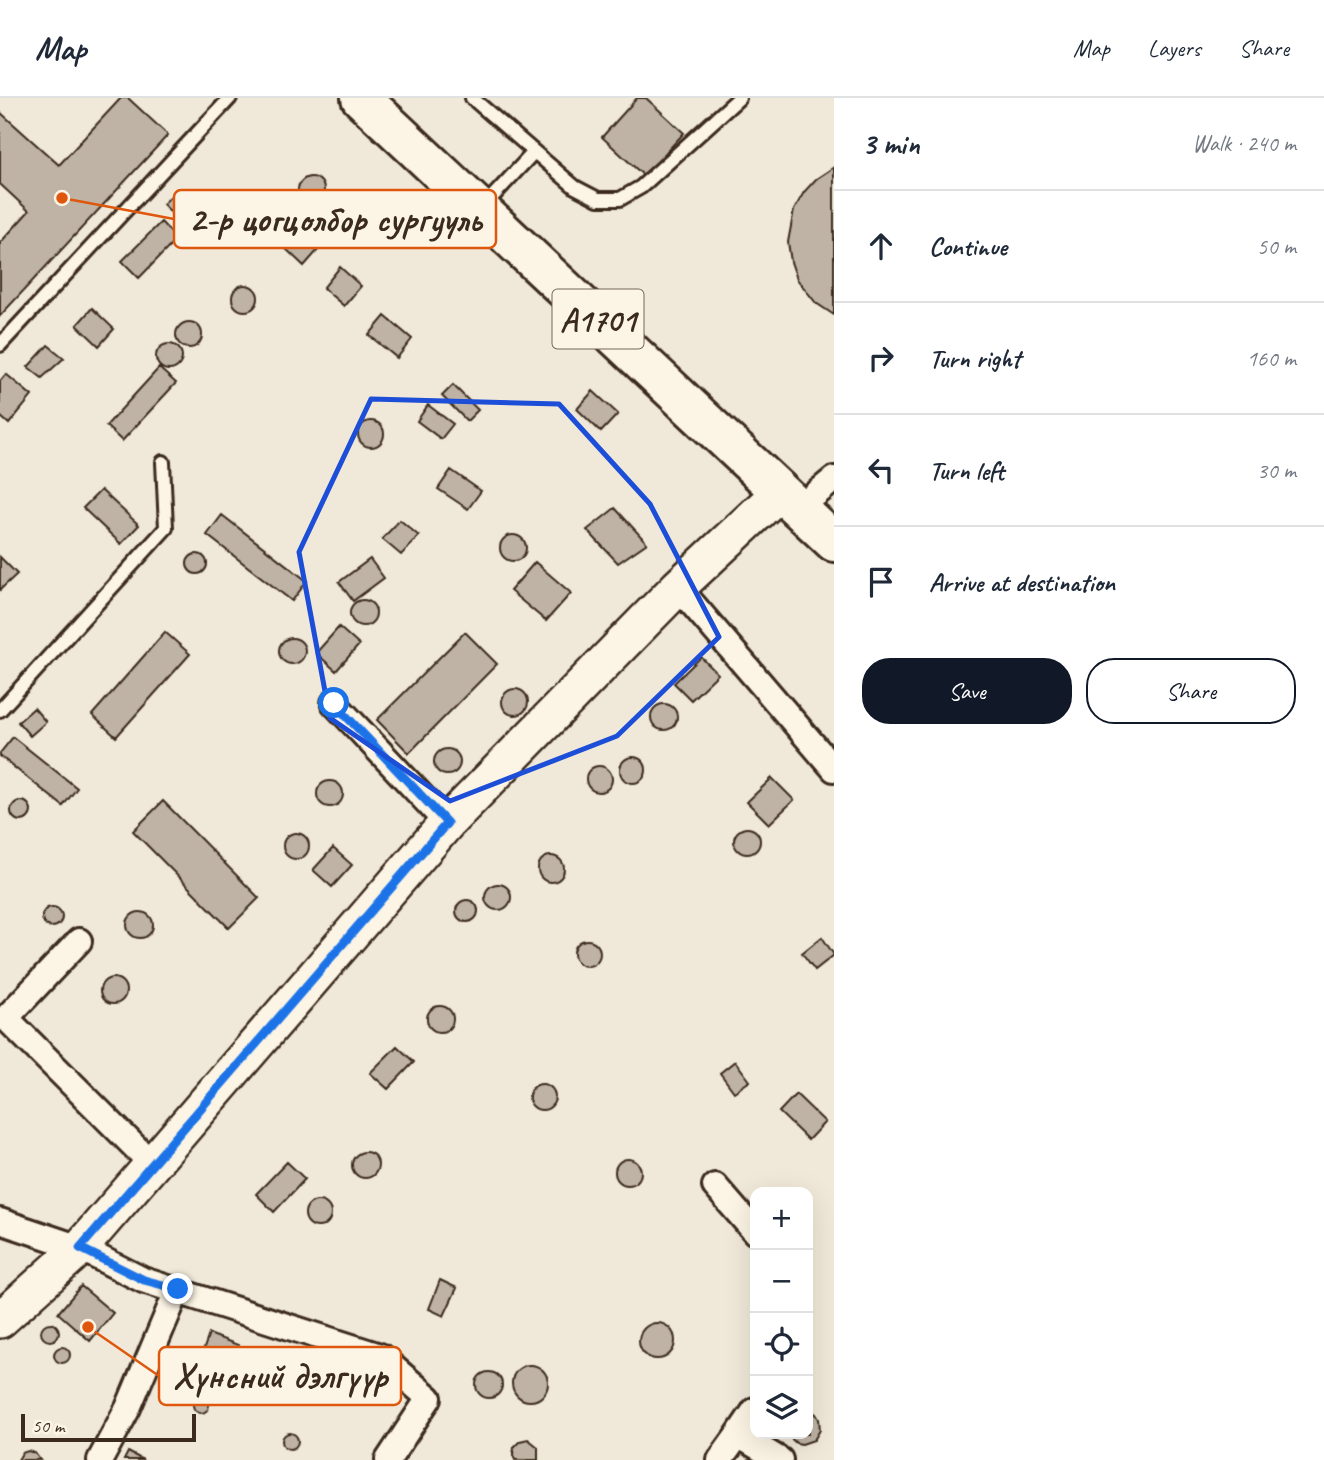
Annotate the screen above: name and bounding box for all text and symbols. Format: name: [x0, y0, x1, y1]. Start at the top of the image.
text: Map: [35, 27, 86, 69]
text: Map: [1073, 33, 1110, 63]
text: Layers: [1148, 33, 1201, 63]
text: Share: [1239, 33, 1289, 63]
text: 3 min: [862, 125, 919, 163]
text: Walk · 240 m: [1192, 129, 1296, 158]
callout: 2-р цогцолбор сургууль: [174, 190, 496, 248]
text: 2-р цогцолбор сургууль: [189, 195, 484, 242]
icon: ahead: [862, 227, 900, 265]
text: Continue: [929, 230, 1007, 263]
text: 50 m: [1257, 232, 1296, 261]
road number: A1701: [552, 290, 644, 348]
icon: right: [862, 339, 900, 377]
text: Turn right: [929, 342, 1020, 375]
text: 160 m: [1247, 344, 1296, 373]
icon: left: [862, 451, 900, 489]
text: Turn left: [929, 454, 1004, 487]
text: 30 m: [1257, 456, 1296, 485]
icon: arrive: [862, 563, 900, 601]
text: Arrive at destination: [929, 566, 1115, 599]
button: Save: [862, 658, 1072, 724]
button: Share: [1086, 658, 1296, 724]
route start: [318, 687, 349, 718]
map controls: [750, 1187, 813, 1439]
button: +: [750, 1187, 813, 1250]
button: −: [750, 1250, 813, 1313]
route end: [162, 1273, 193, 1304]
button: locate: [750, 1313, 813, 1376]
callout: Хүнсний дэлгүүр: [159, 1347, 401, 1405]
text: Хүнсний дэлгүүр: [173, 1352, 390, 1399]
button: layers: [750, 1376, 813, 1439]
scale bar: [21, 1411, 196, 1443]
text: 50 m: [32, 1414, 64, 1438]

